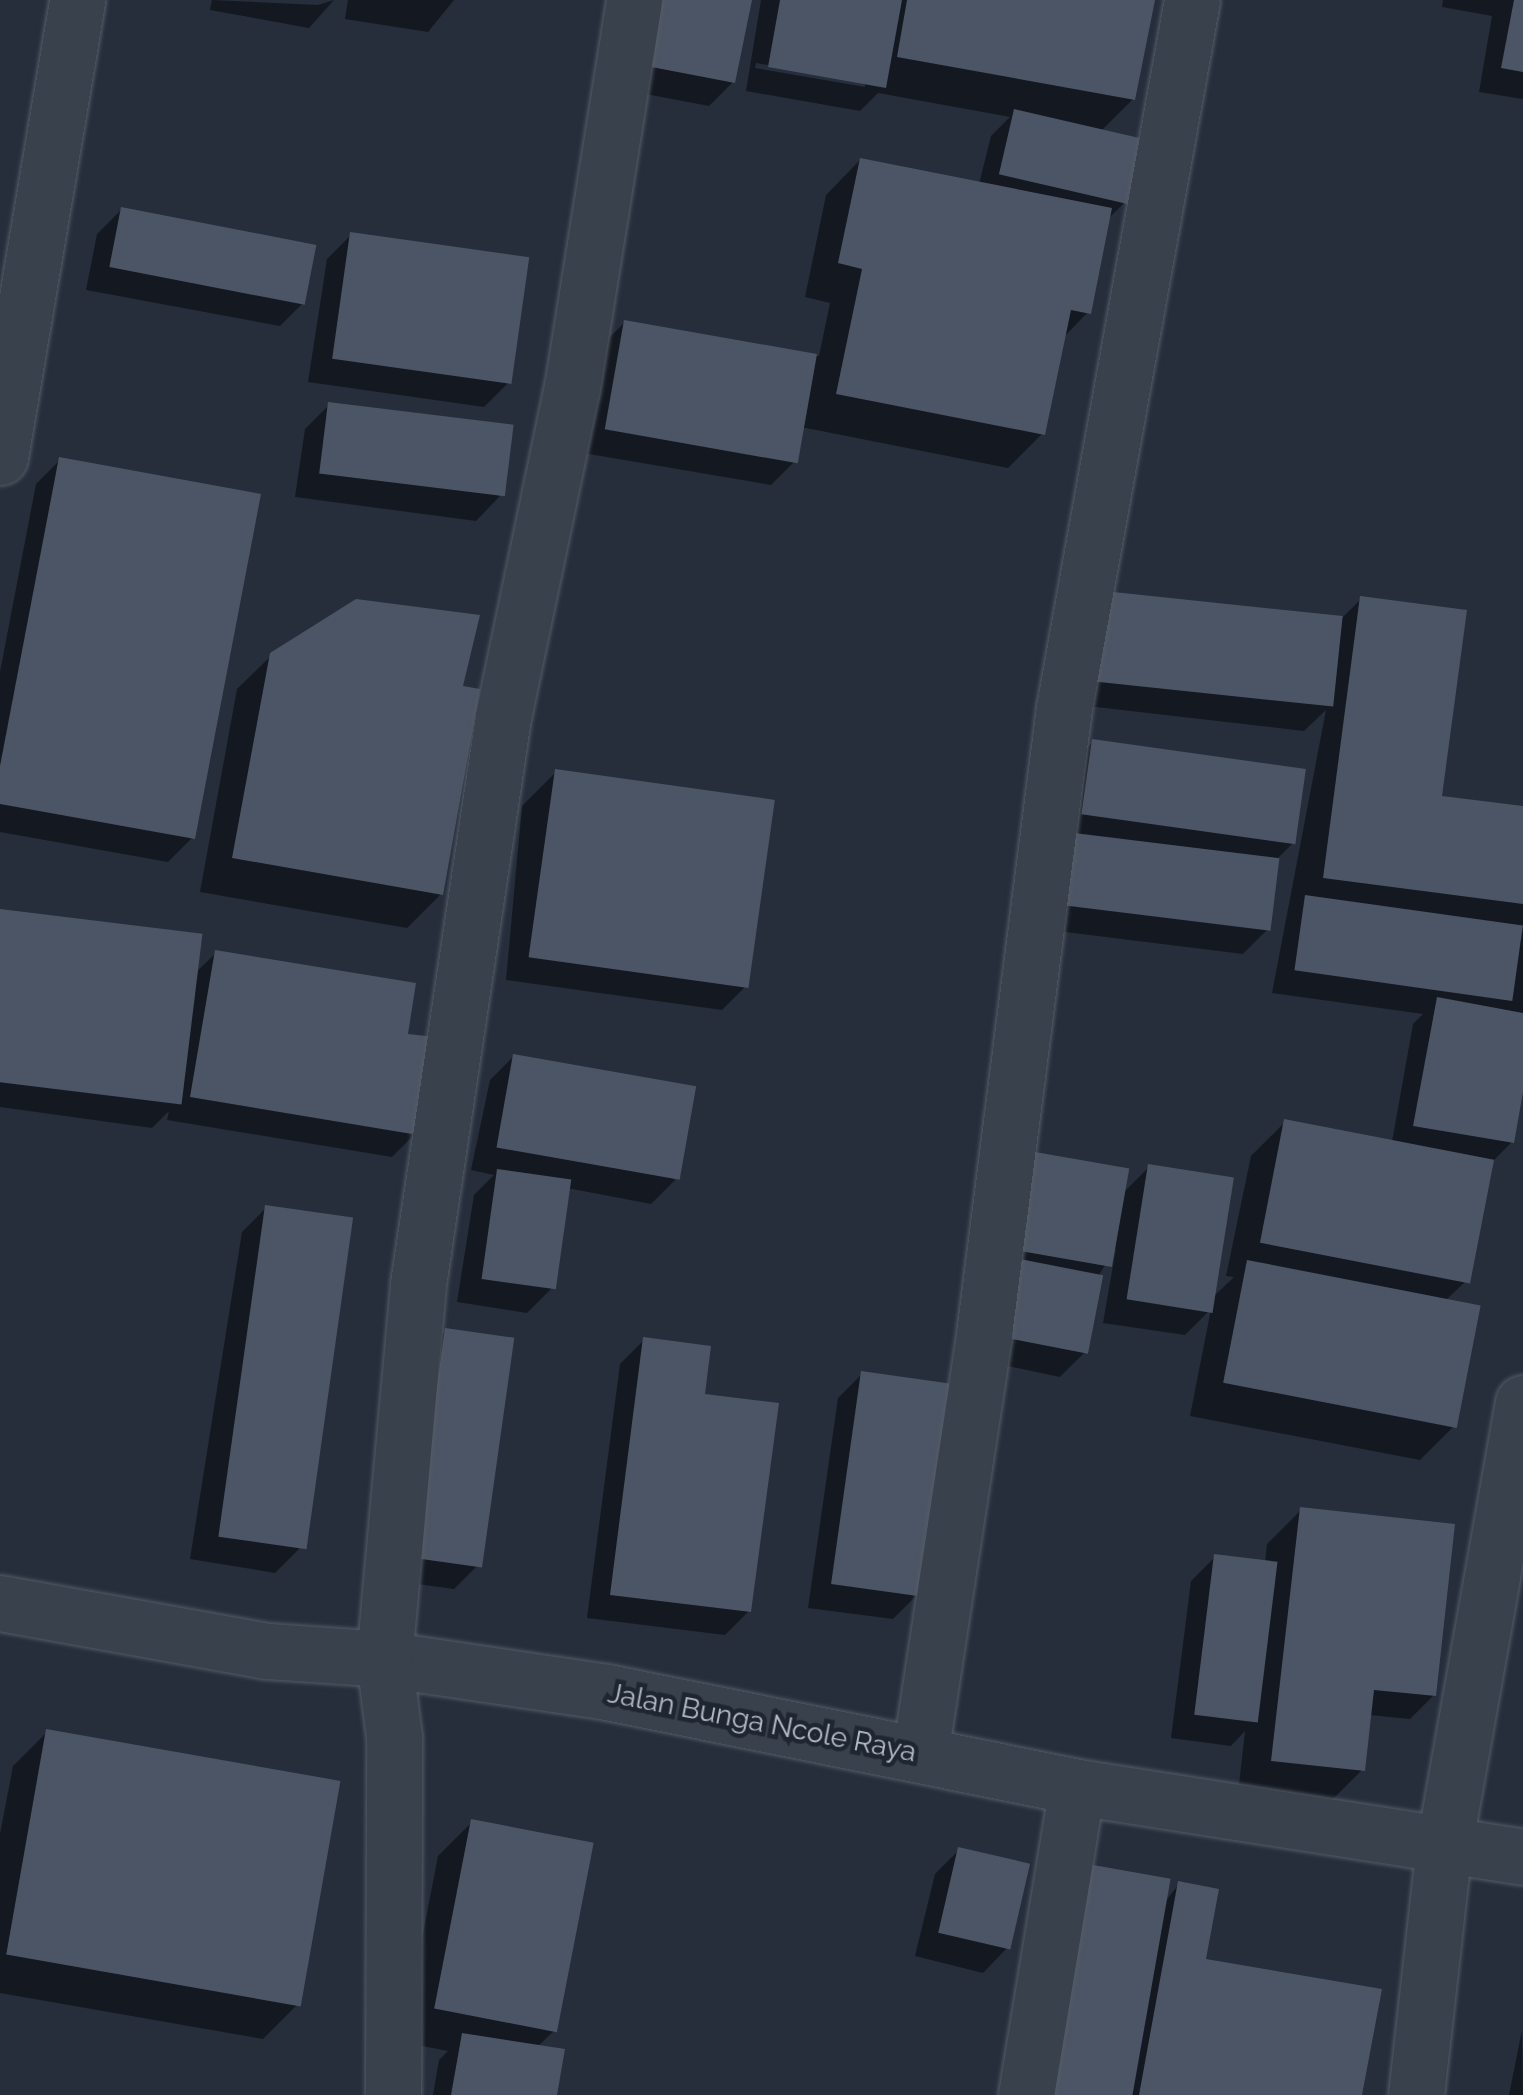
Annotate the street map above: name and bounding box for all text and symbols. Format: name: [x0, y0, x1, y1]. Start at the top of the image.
street label: Jalan Bunga Ncole Raya: [605, 1677, 919, 1769]

